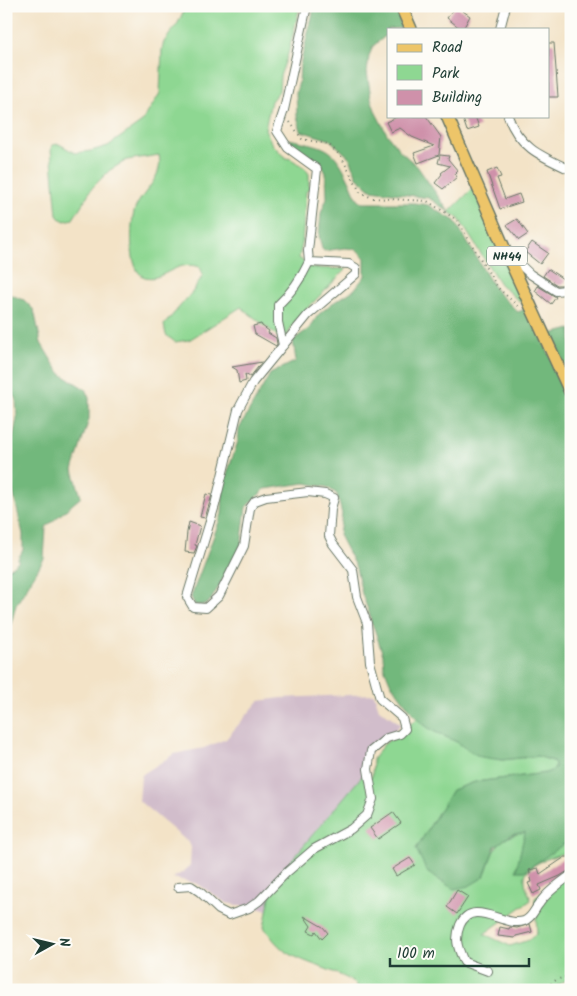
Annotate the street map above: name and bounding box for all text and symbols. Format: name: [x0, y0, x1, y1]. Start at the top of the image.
legend: [387, 28, 550, 118]
text: Road: [432, 36, 463, 60]
text: Park: [432, 62, 460, 86]
text: Building: [432, 86, 482, 110]
road number: NH44: [487, 247, 527, 266]
north arrow: [28, 918, 78, 968]
text: N: [52, 936, 75, 948]
scale bar: [390, 936, 528, 968]
text: 100 m: [397, 942, 435, 966]

